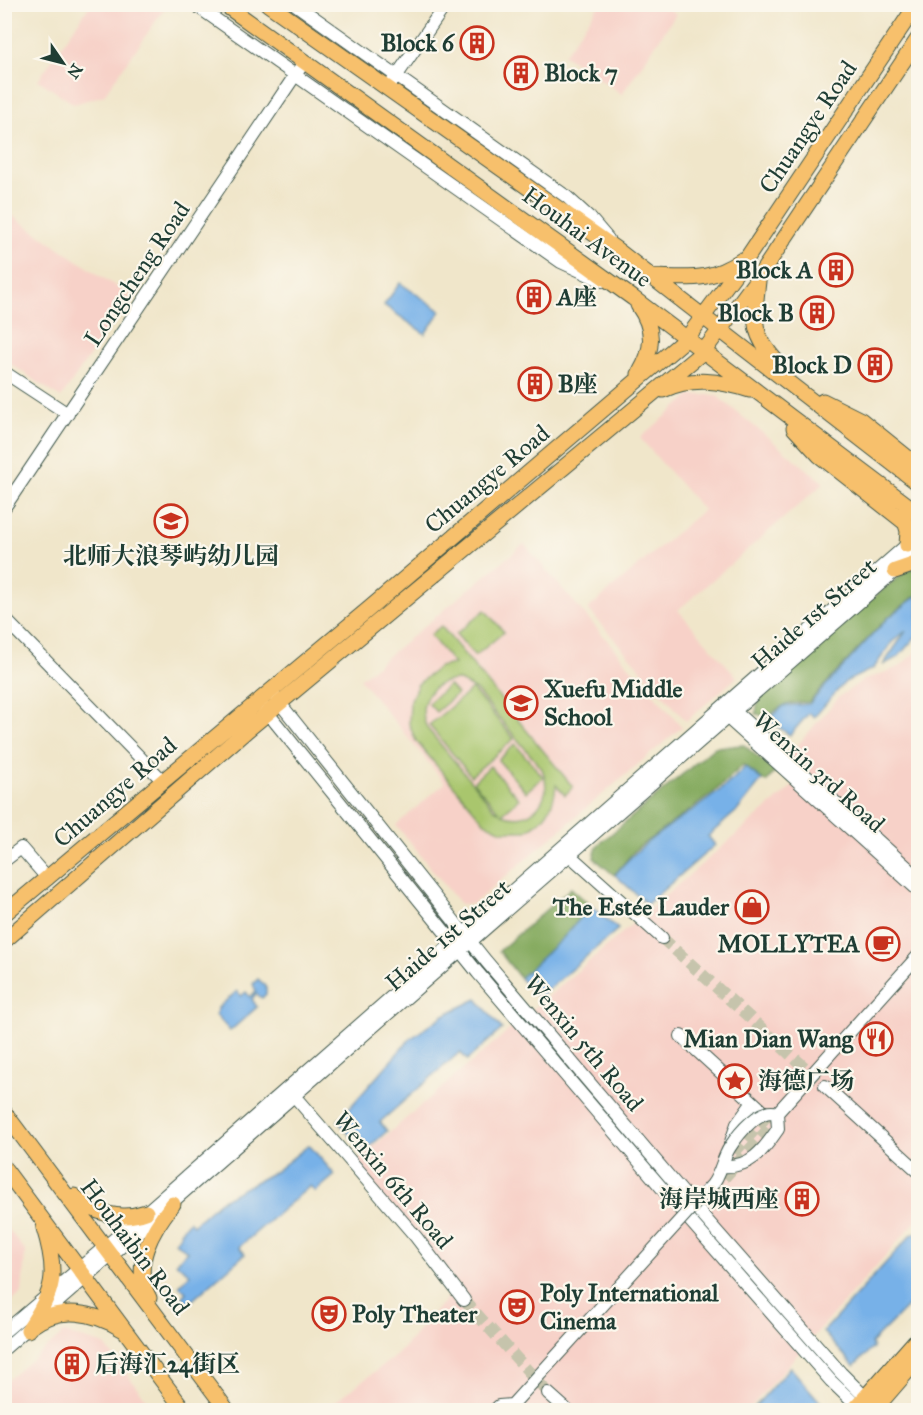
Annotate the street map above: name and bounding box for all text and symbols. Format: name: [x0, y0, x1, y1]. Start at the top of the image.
building icon: Block 6: [459, 25, 495, 61]
place label: Block 6: [381, 28, 456, 58]
north arrow: [33, 33, 93, 93]
building icon: Block 7: [503, 55, 539, 91]
street label: Chuangye Road: [753, 55, 863, 199]
place label: Block 7: [544, 58, 618, 88]
text: N: [63, 60, 87, 83]
street label: Houhai Avenue: [516, 180, 658, 294]
street label: Longcheng Road: [78, 196, 196, 352]
building icon: Block A: [818, 252, 854, 288]
place label: Block A: [736, 255, 814, 285]
building icon: A座: [516, 279, 552, 315]
place label: A座: [555, 282, 597, 312]
building icon: Block B: [799, 295, 835, 331]
place label: Block B: [717, 298, 794, 328]
building icon: Block D: [857, 347, 893, 383]
place label: Block D: [772, 350, 852, 380]
building icon: B座: [517, 366, 553, 402]
place label: B座: [558, 369, 598, 399]
street label: Chuangye Road: [418, 418, 556, 540]
school or university icon: 北师大浪琴屿幼儿园: [153, 503, 189, 539]
place label: 北师大浪琴屿幼儿园: [63, 541, 279, 571]
street label: Haide 1st Street: [745, 551, 883, 677]
place label: Xuefu Middle School: [543, 674, 683, 732]
school or university icon: Xuefu Middle School: [503, 685, 539, 721]
street label: Wenxin 3rd Road: [747, 705, 891, 839]
street label: Chuangye Road: [47, 730, 183, 854]
street label: Haide 1st Street: [379, 872, 517, 998]
shop icon: The Estée Lauder: [734, 889, 770, 925]
place label: The Estée Lauder: [552, 892, 730, 922]
cafe icon: MOLLYTEA: [865, 926, 901, 962]
place label: MOLLYTEA: [717, 929, 861, 959]
street label: Wenxin 5th Road: [518, 968, 650, 1118]
restaurant icon: Mian Dian Wang: [858, 1021, 894, 1057]
place label: Mian Dian Wang: [684, 1024, 854, 1054]
place icon: 海德广场: [717, 1063, 753, 1099]
place label: 海德广场: [758, 1066, 854, 1096]
street label: Wenxin 6th Road: [327, 1105, 459, 1255]
street label: Houhaibin Road: [74, 1173, 196, 1321]
building icon: 海岸城西座: [784, 1181, 820, 1217]
place label: 海岸城西座: [659, 1184, 779, 1214]
place label: Poly International Cinema: [540, 1278, 719, 1336]
theatre icon: Poly International Cinema: [499, 1289, 535, 1325]
theatre icon: Poly Theater: [311, 1296, 347, 1332]
place label: Poly Theater: [352, 1299, 478, 1329]
building icon: 后海汇24街区: [54, 1346, 90, 1382]
place label: 后海汇24街区: [95, 1349, 240, 1379]

